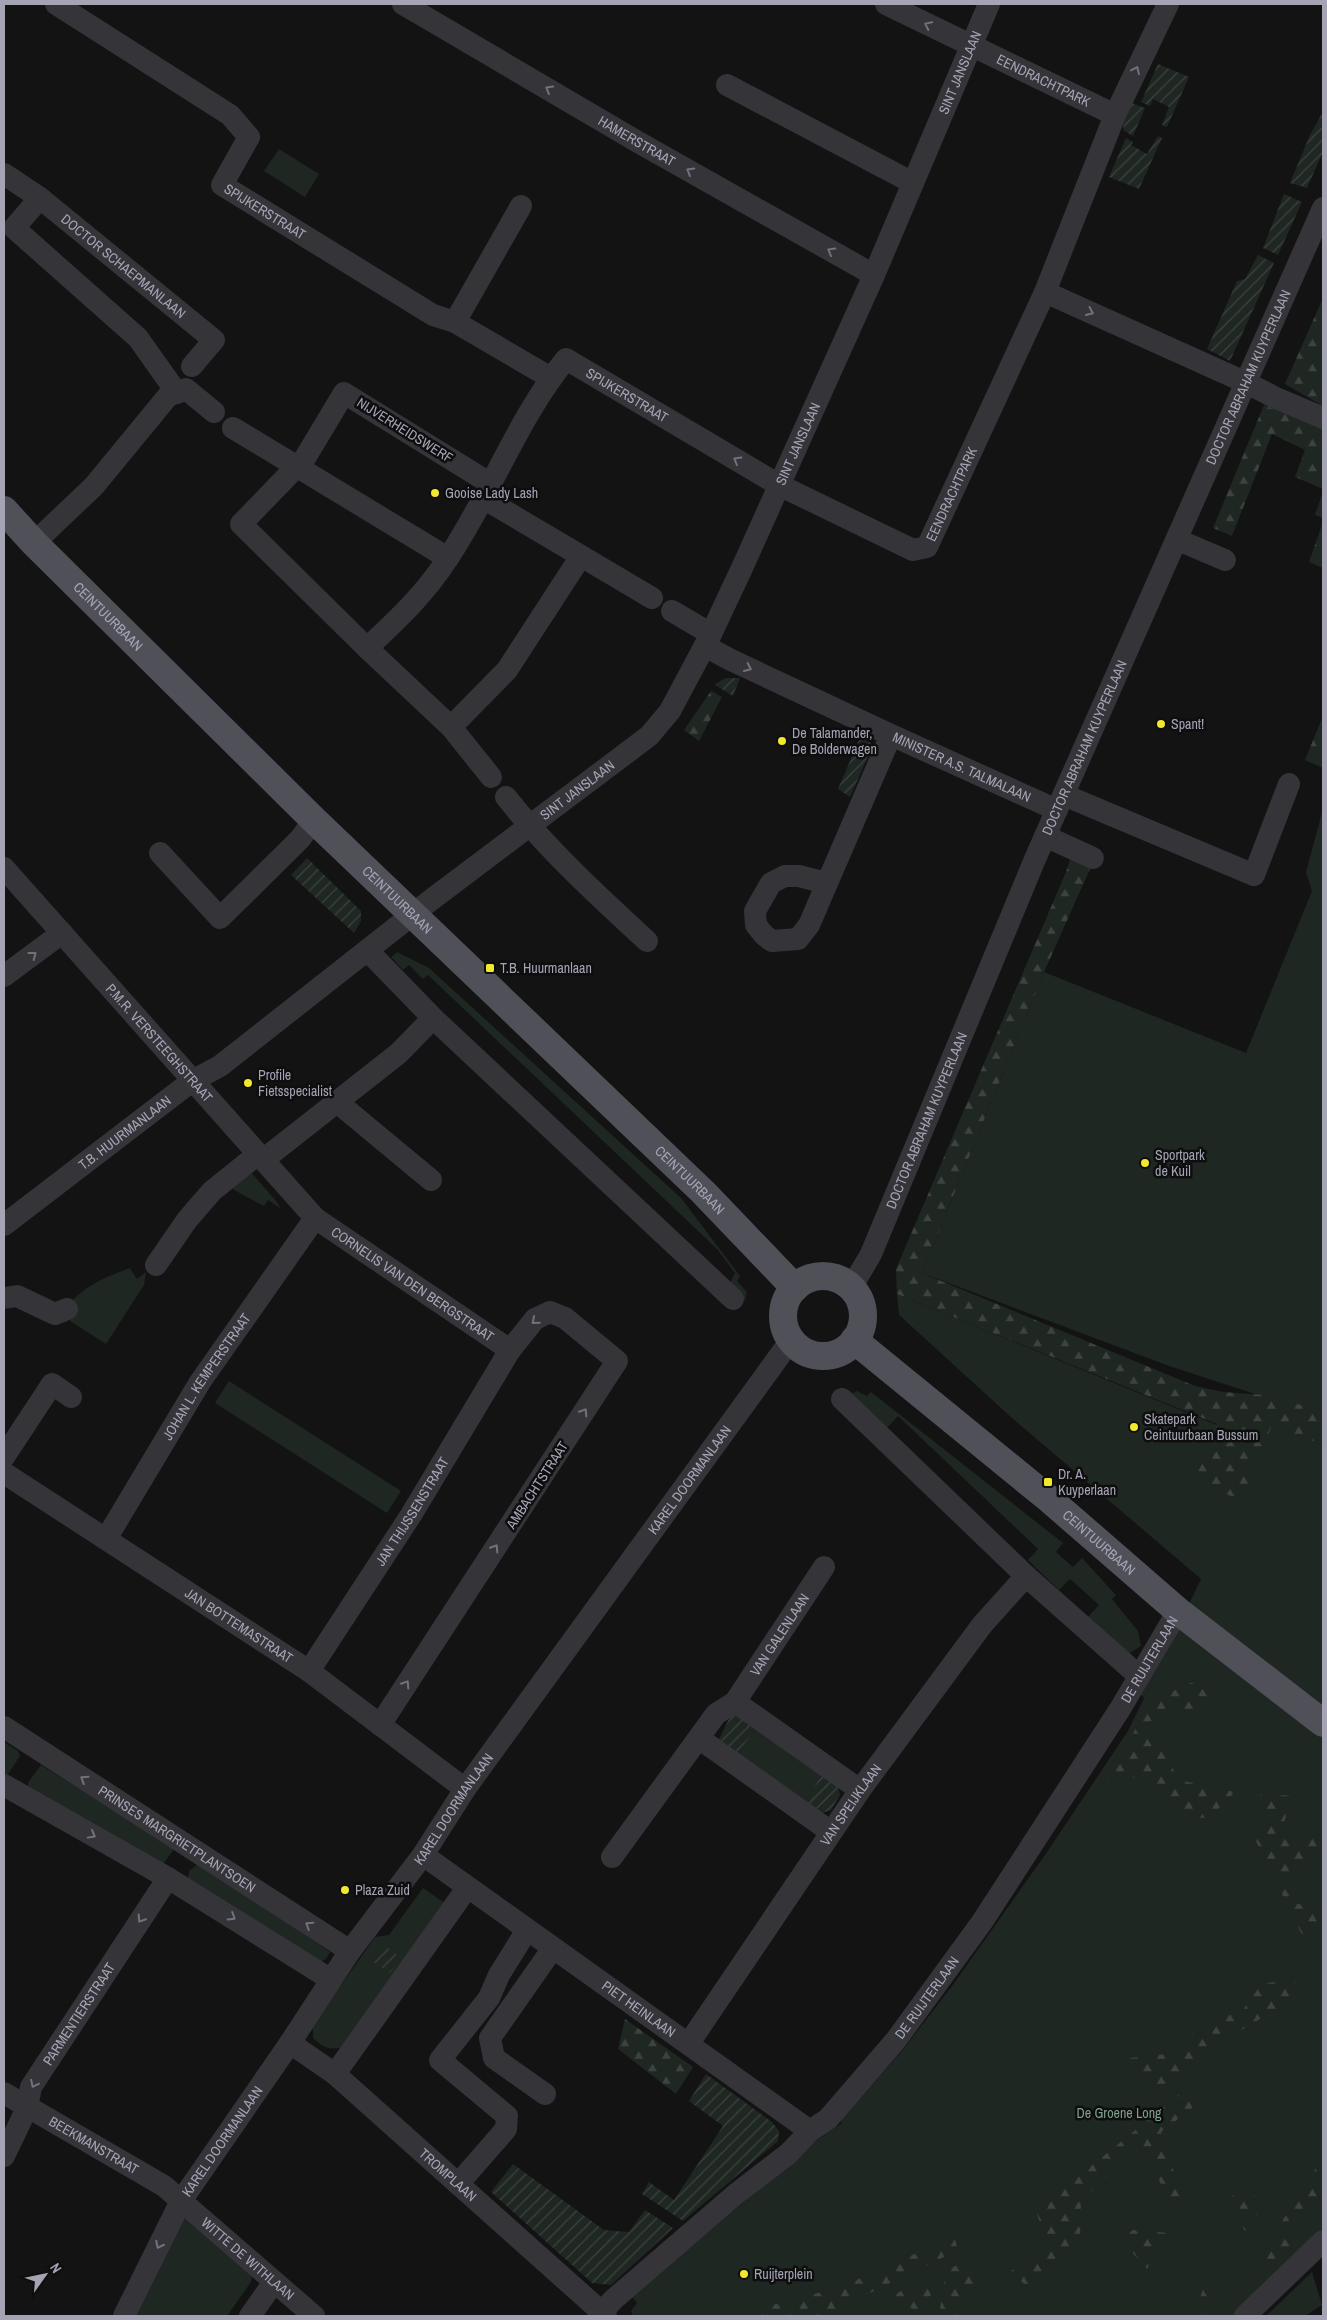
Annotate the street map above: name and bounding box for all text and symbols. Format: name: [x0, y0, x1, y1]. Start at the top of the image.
one-way arrow: [925, 21, 934, 31]
street label: SINT JANSLAAN: [934, 28, 986, 117]
street label: EENDRACHTPARK: [994, 50, 1094, 111]
one-way arrow: [1130, 67, 1140, 76]
one-way arrow: [546, 86, 555, 96]
street label: HAMERSTRAAT: [595, 112, 679, 170]
one-way arrow: [686, 167, 695, 177]
street label: SPIJKERSTRAAT: [221, 180, 309, 243]
street label: DOCTOR SCHAEPMANLAAN: [57, 210, 189, 322]
one-way arrow: [828, 248, 837, 258]
street label: DOCTOR ABRAHAM KUYPERLAAN: [1202, 287, 1295, 467]
one-way arrow: [1085, 305, 1094, 316]
street label: SPIJKERSTRAAT: [583, 364, 671, 426]
street label: NIJVERHEIDSWERF: [354, 393, 456, 467]
street label: SINT JANSLAAN: [772, 400, 824, 488]
street label: EENDRACHTPARK: [922, 444, 981, 544]
one-way arrow: [734, 457, 743, 467]
place label: Gooise Lady Lash: [445, 484, 538, 502]
marker: Gooise Lady Lash: [429, 487, 441, 499]
street label: CEINTUURBAAN: [70, 578, 147, 655]
street label: DOCTOR ABRAHAM KUYPERLAAN: [1038, 657, 1131, 838]
one-way arrow: [743, 662, 752, 673]
place label: Spant!: [1171, 715, 1204, 733]
marker: Spant!: [1155, 718, 1167, 730]
place label: De Talamander, De Bolderwagen: [792, 724, 877, 758]
street label: MINISTER A.S. TALMALAAN: [890, 728, 1034, 806]
marker: De Talamander, De Bolderwagen: [776, 735, 788, 747]
street label: SINT JANSLAAN: [536, 756, 618, 824]
street label: CEINTUURBAAN: [359, 862, 436, 938]
one-way arrow: [27, 952, 37, 961]
place label: T.B. Huurmanlaan: [500, 959, 592, 977]
marker: T.B. Huurmanlaan: [484, 962, 496, 974]
street label: P.M.R. VERSTEEGHSTRAAT: [102, 980, 217, 1106]
street label: DOCTOR ABRAHAM KUYPERLAAN: [882, 1030, 971, 1211]
place label: Profile Fietsspecialist: [258, 1066, 332, 1100]
marker: Profile Fietsspecialist: [242, 1077, 254, 1089]
street label: T.B. HUURMANLAAN: [75, 1091, 175, 1174]
street label: CEINTUURBAAN: [651, 1142, 729, 1218]
place label: Sportpark de Kuil: [1155, 1146, 1205, 1180]
marker: Sportpark de Kuil: [1139, 1157, 1151, 1169]
street label: CORNELIS VAN DEN BERGSTRAAT: [328, 1223, 497, 1345]
street label: JOHAN L. KEMPERSTRAAT: [158, 1310, 254, 1443]
one-way arrow: [532, 1316, 541, 1325]
one-way arrow: [578, 1408, 587, 1418]
place label: Skatepark Ceintuurbaan Bussum: [1144, 1410, 1258, 1444]
marker: Skatepark Ceintuurbaan Bussum: [1128, 1421, 1140, 1433]
street label: KAREL DOORMANLAAN: [644, 1422, 735, 1538]
street label: AMBACHTSTRAAT: [502, 1438, 572, 1533]
street label: JAN THIJSSENSTRAAT: [371, 1454, 453, 1569]
place label: Dr. A. Kuyperlaan: [1058, 1465, 1116, 1499]
marker: Dr. A. Kuyperlaan: [1042, 1476, 1054, 1488]
street label: CEINTUURBAAN: [1059, 1506, 1139, 1579]
one-way arrow: [489, 1544, 498, 1554]
street label: JAN BOTTEMASTRAAT: [182, 1584, 296, 1667]
street label: VAN GALENLAAN: [746, 1590, 813, 1679]
street label: DE RUIJTERLAAN: [1117, 1613, 1182, 1706]
one-way arrow: [400, 1681, 409, 1690]
street label: KAREL DOORMANLAAN: [410, 1749, 497, 1868]
street label: VAN SPEIJKLAAN: [816, 1760, 885, 1849]
one-way arrow: [80, 1776, 89, 1786]
street label: PRINSES MARGRIETPLANTSOEN: [95, 1781, 259, 1896]
one-way arrow: [86, 1829, 95, 1839]
place label: Plaza Zuid: [355, 1881, 410, 1899]
marker: Plaza Zuid: [339, 1884, 351, 1896]
one-way arrow: [226, 1911, 235, 1921]
one-way arrow: [138, 1913, 147, 1922]
one-way arrow: [305, 1922, 314, 1931]
street label: DE RUIJTERLAAN: [891, 1953, 963, 2042]
street label: PARMENTIERSTRAAT: [39, 1959, 119, 2069]
street label: PIET HEINLAAN: [598, 1977, 679, 2041]
one-way arrow: [30, 2079, 40, 2088]
street label: KAREL DOORMANLAAN: [178, 2082, 267, 2200]
park label: De Groene Long: [1077, 2104, 1162, 2122]
street label: BEEKMANSTRAAT: [46, 2112, 142, 2178]
street label: TROMPLAAN: [415, 2144, 481, 2205]
street label: WITTE DE WITHLAAN: [198, 2213, 298, 2304]
one-way arrow: [155, 2240, 166, 2249]
north arrow: [20, 2250, 70, 2300]
text: N: [46, 2260, 66, 2276]
place label: Ruijterplein: [754, 2265, 813, 2283]
marker: Ruijterplein: [738, 2268, 750, 2280]

